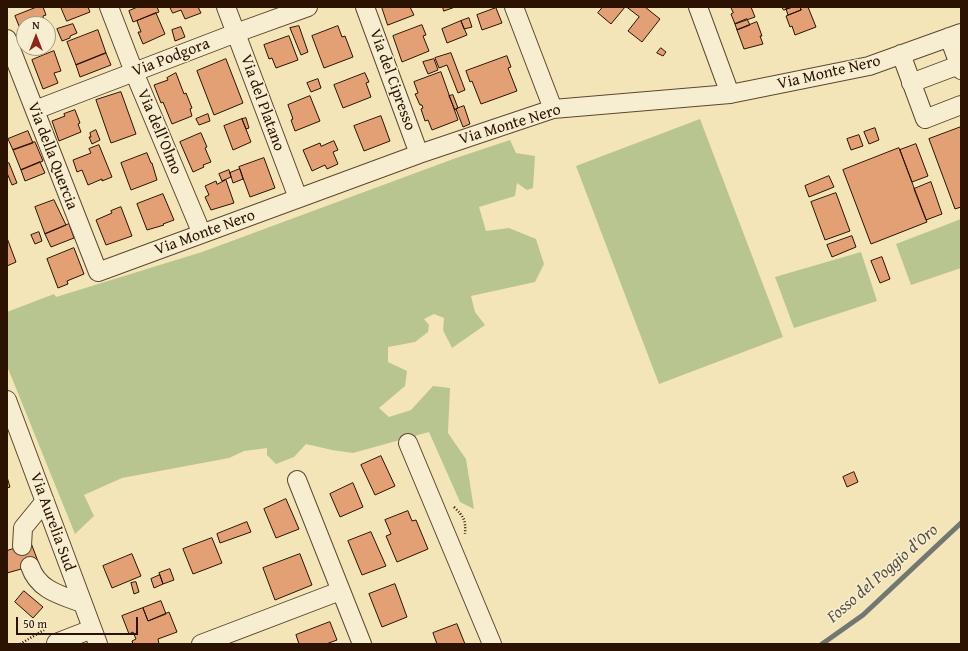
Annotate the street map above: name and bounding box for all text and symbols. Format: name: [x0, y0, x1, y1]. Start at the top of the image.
north arrow: [16, 16, 56, 56]
text: N: [32, 17, 40, 33]
street label: Via del Cipresso: [365, 27, 419, 133]
street label: Via Podgora: [130, 34, 212, 82]
street label: Via del Platano: [236, 52, 288, 154]
street label: Via Monte Nero: [775, 52, 883, 94]
street label: Via dell'Olmo: [132, 87, 186, 177]
street label: Via della Quercia: [23, 100, 81, 212]
street label: Via Monte Nero: [457, 100, 563, 150]
street label: Via Monte Nero: [152, 206, 258, 260]
street label: Via Aurelia Sud: [25, 470, 79, 574]
water label: Fosso del Poggio d'Oro: [823, 520, 943, 628]
scale bar: [18, 609, 140, 635]
text: 50 m: [23, 615, 47, 632]

